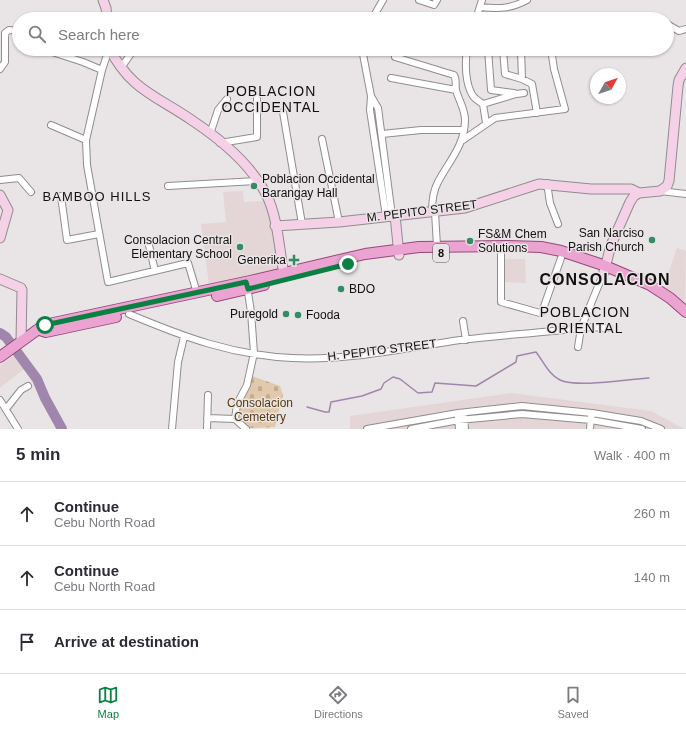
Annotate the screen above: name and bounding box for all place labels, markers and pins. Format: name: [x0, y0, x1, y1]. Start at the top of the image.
place label: Poblacion Occidental Barangay Hall: [262, 172, 375, 200]
marker: Poblacion Occidental Barangay Hall: [249, 181, 259, 191]
place label: San Narciso Parish Church: [568, 226, 644, 254]
place label: FS&M Chem Solutions: [478, 227, 547, 255]
place label: Consolacion Central Elementary School: [124, 233, 232, 261]
marker: San Narciso Parish Church: [647, 235, 657, 245]
marker: FS&M Chem Solutions: [465, 236, 475, 246]
marker: Consolacion Central Elementary School: [235, 242, 245, 252]
place label: Generika: [237, 253, 286, 267]
marker: Generika: [289, 255, 299, 265]
place label: BDO: [349, 282, 375, 296]
marker: BDO: [336, 284, 346, 294]
place label: Puregold: [230, 307, 278, 321]
place label: Fooda: [306, 308, 340, 322]
marker: Puregold: [281, 309, 291, 319]
marker: Fooda: [293, 310, 303, 320]

